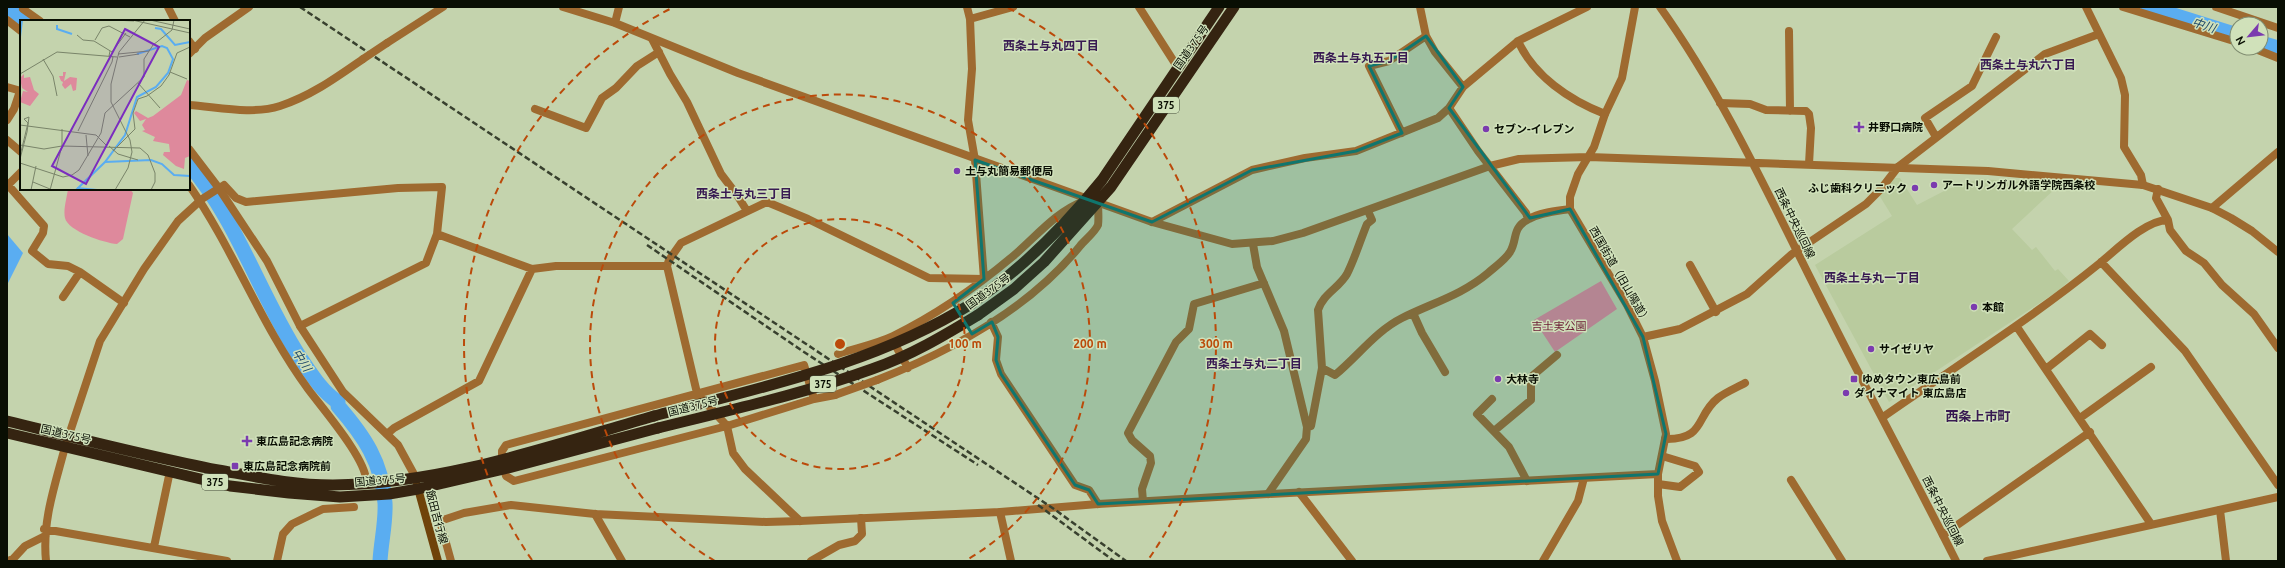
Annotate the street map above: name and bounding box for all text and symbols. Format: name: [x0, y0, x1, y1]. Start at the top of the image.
water label: 中川: [2191, 15, 2219, 36]
north arrow: [2229, 16, 2269, 56]
inset map: [20, 20, 190, 190]
street label: 国道375号: [1171, 22, 1211, 72]
text: N: [2233, 34, 2247, 47]
district label: 西条土与丸四丁目: [1003, 39, 1099, 52]
district label: 西条土与丸五丁目: [1313, 51, 1409, 64]
district label: 西条土与丸六丁目: [1980, 58, 2076, 71]
road number: 375: [1153, 97, 1179, 113]
marker: 井野口病院: [1853, 121, 1865, 133]
place label: 井野口病院: [1868, 121, 1923, 133]
place label: セブン-イレブン: [1494, 123, 1575, 135]
marker: セブン-イレブン: [1481, 124, 1491, 134]
place label: 土与丸簡易郵便局: [965, 165, 1053, 177]
marker: 土与丸簡易郵便局: [952, 166, 962, 176]
place label: アートリンガル外語学院西条校: [1942, 179, 2095, 191]
marker: アートリンガル外語学院西条校: [1929, 180, 1939, 190]
place label: ふじ歯科クリニック: [1808, 182, 1907, 194]
marker: ふじ歯科クリニック: [1910, 183, 1920, 193]
street label: 西条中央巡回線: [1773, 186, 1817, 260]
district label: 西条土与丸三丁目: [696, 187, 792, 200]
street label: 西国街道（旧山陽道）: [1587, 224, 1653, 326]
street label: 国道375号: [964, 271, 1012, 311]
district label: 西条土与丸一丁目: [1824, 271, 1920, 284]
place label: 本館: [1982, 301, 2004, 313]
marker: 本館: [1969, 302, 1979, 312]
park label: 吉土実公園: [1532, 320, 1587, 332]
centre of rings: [833, 337, 847, 351]
text: 100 m: [948, 337, 982, 350]
text: 200 m: [1073, 337, 1107, 350]
text: 300 m: [1199, 337, 1233, 350]
place label: サイゼリヤ: [1879, 343, 1934, 355]
marker: サイゼリヤ: [1866, 344, 1876, 354]
water label: 中川: [290, 346, 315, 375]
district label: 西条土与丸二丁目: [1206, 357, 1302, 370]
place label: 大林寺: [1506, 373, 1539, 385]
place label: ゆめタウン東広島前: [1862, 373, 1961, 385]
marker: 大林寺: [1493, 374, 1503, 384]
marker: ゆめタウン東広島前: [1849, 374, 1859, 384]
road number: 375: [810, 376, 836, 392]
place label: ダイナマイト 東広島店: [1854, 387, 1966, 399]
marker: ダイナマイト 東広島店: [1841, 388, 1851, 398]
street label: 国道375号: [667, 394, 719, 418]
district label: 西条上市町: [1945, 409, 2011, 423]
street label: 国道375号: [39, 422, 93, 446]
marker: 東広島記念病院: [241, 435, 253, 447]
place label: 東広島記念病院: [256, 435, 333, 447]
place label: 東広島記念病院前: [243, 460, 331, 472]
marker: 東広島記念病院前: [230, 461, 240, 471]
street label: 国道375号: [354, 472, 406, 488]
road number: 375: [202, 474, 228, 490]
street label: 西条中央巡回線: [1920, 474, 1966, 548]
street label: 飯田吉行線: [424, 489, 450, 545]

